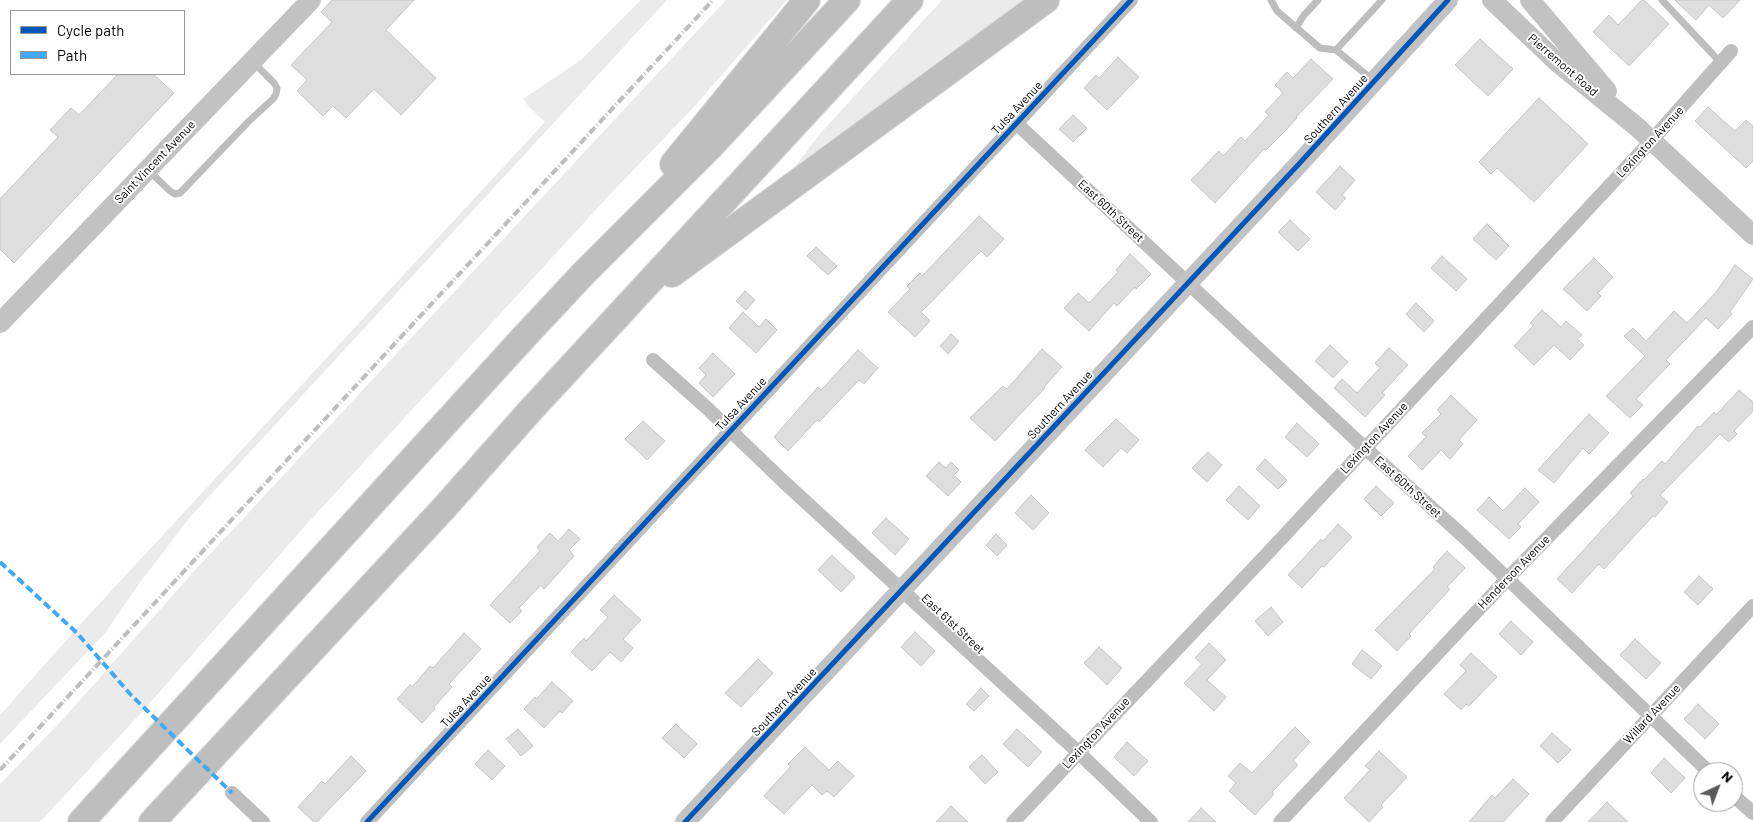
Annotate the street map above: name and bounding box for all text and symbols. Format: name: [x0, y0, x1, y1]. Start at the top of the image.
legend: [10, 10, 185, 75]
text: Cycle path: [57, 21, 124, 39]
street label: Pierremont Road: [1525, 31, 1601, 99]
text: Path: [57, 46, 87, 64]
street label: Southern Avenue: [1301, 71, 1371, 147]
street label: Tulsa Avenue: [989, 78, 1045, 138]
street label: Lexington Avenue: [1613, 103, 1687, 181]
street label: Saint Vincent Avenue: [112, 117, 198, 207]
street label: East 60th Street: [1075, 177, 1147, 245]
street label: Southern Avenue: [1025, 368, 1095, 442]
street label: Tulsa Avenue: [713, 374, 769, 434]
street label: Lexington Avenue: [1337, 399, 1411, 477]
street label: East 60th Street: [1372, 453, 1444, 521]
street label: Henderson Avenue: [1475, 532, 1553, 612]
street label: East 61st Street: [918, 591, 988, 657]
street label: Southern Avenue: [749, 665, 819, 739]
street label: Tulsa Avenue: [438, 671, 494, 731]
street label: Willard Avenue: [1621, 681, 1683, 747]
street label: Lexington Avenue: [1059, 694, 1133, 772]
north arrow: [1693, 762, 1743, 812]
text: N: [1719, 767, 1737, 786]

